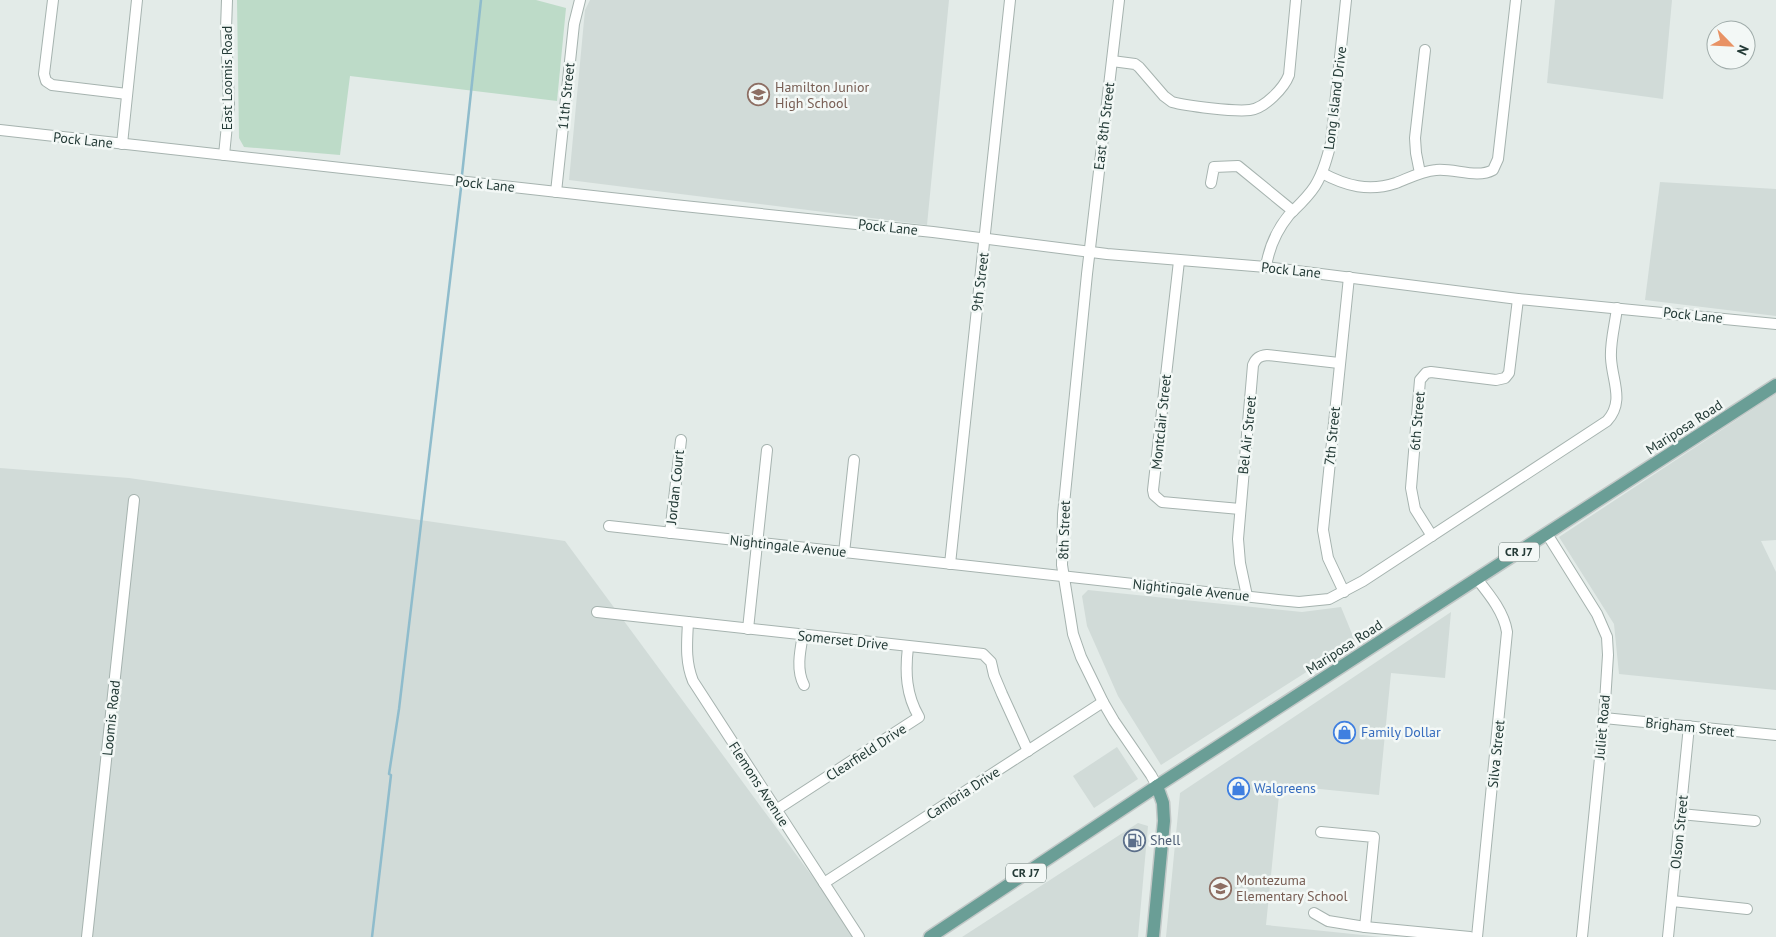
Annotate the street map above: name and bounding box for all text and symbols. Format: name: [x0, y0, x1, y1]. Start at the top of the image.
north arrow: [1706, 20, 1756, 70]
street label: East Loomis Road: [218, 26, 236, 130]
text: N: [1733, 42, 1753, 58]
street label: Long Island Drive: [1320, 45, 1350, 151]
street label: 11th Street: [554, 61, 578, 130]
place label: Hamilton Junior High School: [775, 78, 870, 112]
street label: East 8th Street: [1090, 81, 1118, 171]
school or university icon: Hamilton Junior High School: [747, 83, 771, 107]
street label: Pock Lane: [52, 128, 114, 152]
street label: Pock Lane: [454, 172, 516, 196]
street label: Pock Lane: [857, 215, 919, 239]
street label: 9th Street: [967, 251, 993, 313]
street label: Pock Lane: [1260, 258, 1322, 282]
street label: Pock Lane: [1662, 303, 1724, 327]
street label: Montclair Street: [1147, 373, 1175, 471]
street label: 6th Street: [1405, 390, 1429, 451]
street label: Bel Air Street: [1234, 395, 1260, 475]
street label: Mariposa Road: [1642, 396, 1726, 458]
street label: 7th Street: [1320, 405, 1344, 466]
street label: Jordan Court: [662, 449, 688, 526]
street label: 8th Street: [1054, 500, 1074, 560]
street label: Nightingale Avenue: [729, 531, 847, 561]
road number: CR J7: [1499, 542, 1539, 562]
street label: Nightingale Avenue: [1132, 575, 1250, 605]
street label: Mariposa Road: [1302, 616, 1386, 678]
street label: Somerset Drive: [797, 626, 889, 654]
street label: Loomis Road: [98, 679, 124, 757]
street label: Juliet Road: [1590, 694, 1614, 761]
street label: Brigham Street: [1644, 713, 1736, 741]
street label: Clearfield Drive: [822, 719, 910, 785]
street label: Silva Street: [1483, 719, 1509, 789]
shop icon: Family Dollar: [1333, 720, 1357, 744]
place label: Family Dollar: [1361, 723, 1441, 741]
street label: Flemons Avenue: [725, 738, 793, 830]
street label: Cambria Drive: [923, 763, 1003, 823]
shop icon: Walgreens: [1226, 776, 1250, 800]
place label: Walgreens: [1254, 779, 1316, 797]
street label: Olson Street: [1666, 794, 1692, 870]
fuel station icon: Shell: [1122, 828, 1146, 852]
place label: Shell: [1150, 831, 1180, 849]
road number: CR J7: [1006, 864, 1046, 882]
place label: Montezuma Elementary School: [1236, 871, 1348, 905]
school or university icon: Montezuma Elementary School: [1208, 876, 1232, 900]

